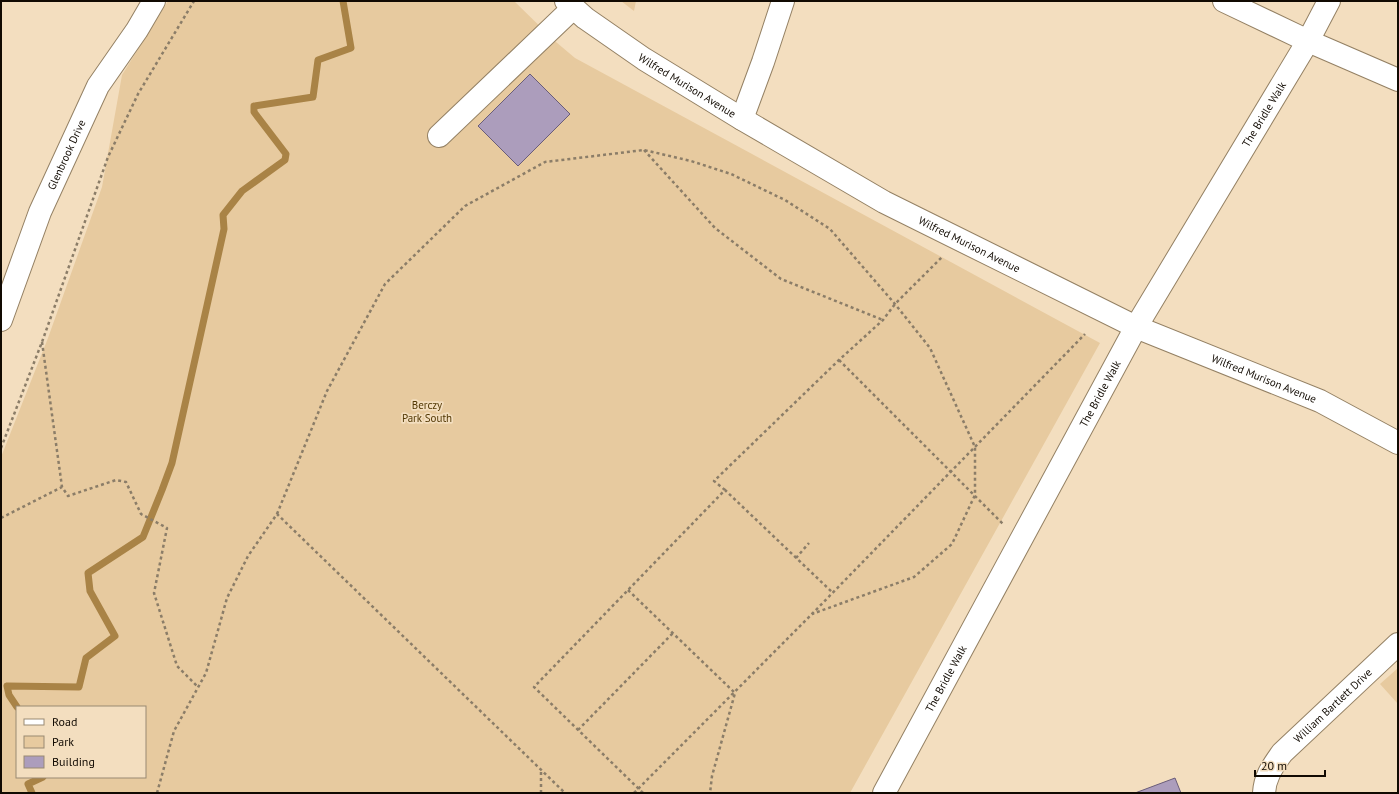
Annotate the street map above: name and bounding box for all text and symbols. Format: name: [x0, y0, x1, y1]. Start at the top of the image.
street label: Wilfred Murison Avenue: [636, 50, 739, 121]
street label: The Bridle Walk: [1239, 78, 1289, 150]
street label: Glenbrook Drive: [44, 117, 89, 192]
street label: Wilfred Murison Avenue: [916, 213, 1023, 276]
street label: Wilfred Murison Avenue: [1209, 351, 1319, 406]
street label: The Bridle Walk: [1076, 357, 1124, 429]
park label: Berczy Park South: [402, 398, 452, 425]
street label: The Bridle Walk: [922, 642, 970, 714]
street label: William Bartlett Drive: [1291, 665, 1375, 746]
legend: [16, 706, 146, 778]
text: Road: [52, 714, 77, 729]
text: Park: [52, 734, 74, 749]
scale bar: [1255, 752, 1325, 778]
text: Building: [52, 754, 95, 769]
text: 20 m: [1261, 758, 1287, 773]

